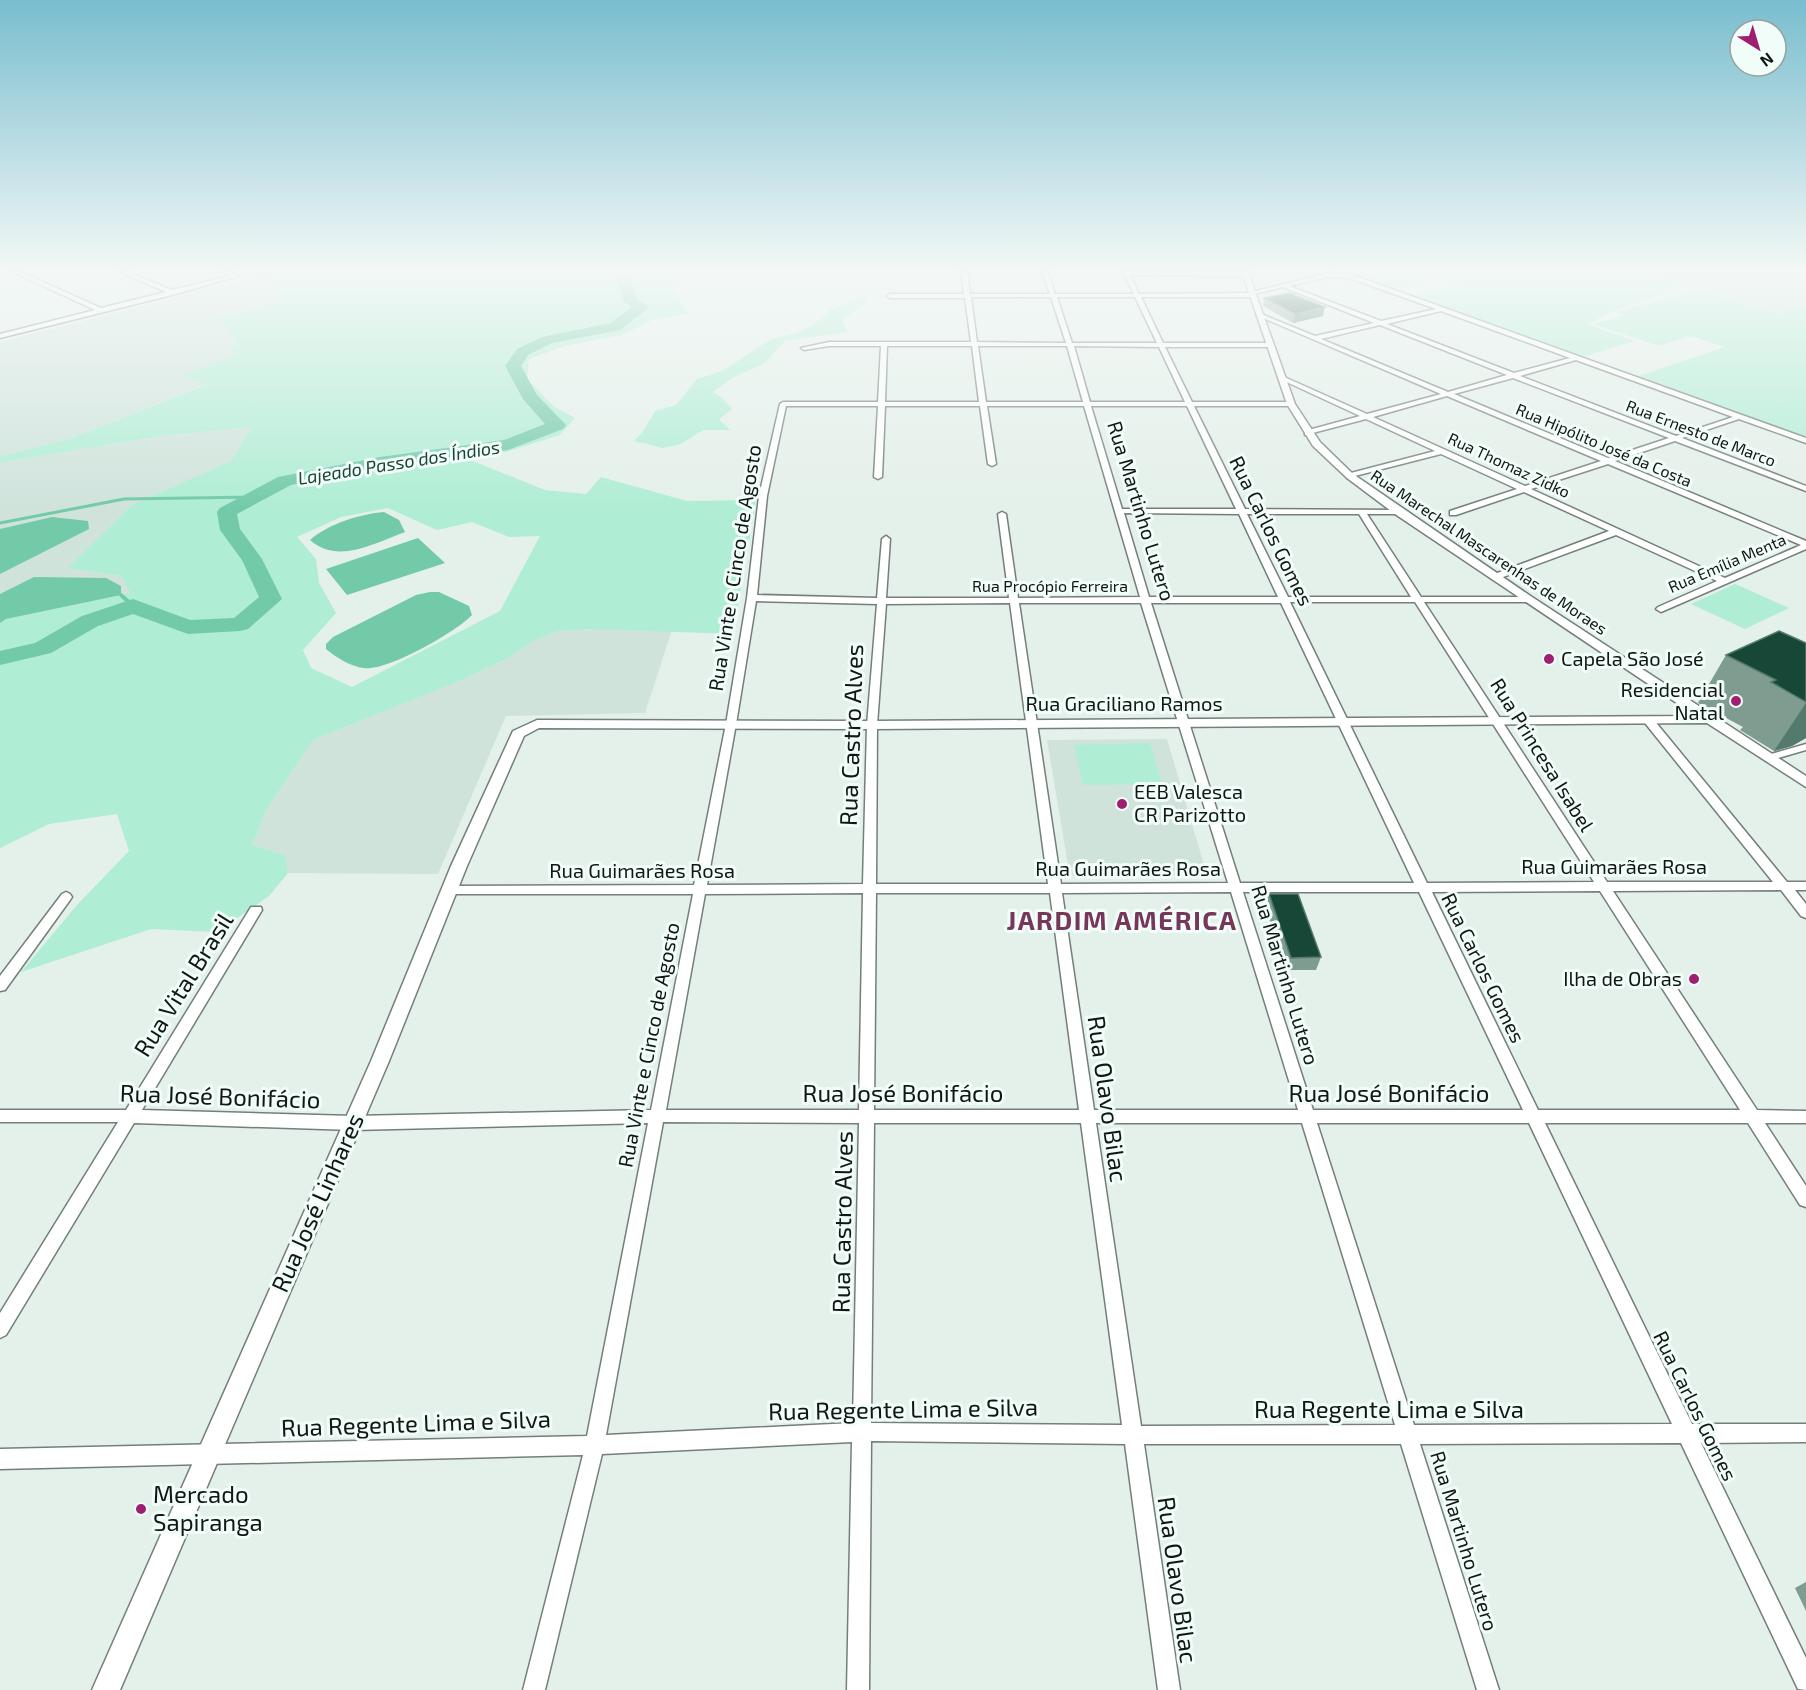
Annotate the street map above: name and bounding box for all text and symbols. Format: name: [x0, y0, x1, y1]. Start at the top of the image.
north arrow: [1728, 18, 1788, 78]
text: N: [1757, 49, 1778, 71]
street label: Rua Ernesto de Marco: [1624, 395, 1779, 470]
street label: Rua Hipólito José da Costa: [1513, 399, 1695, 490]
street label: Rua Martinho Lutero: [1103, 418, 1181, 603]
street label: Rua Thomaz Zidko: [1445, 428, 1573, 501]
water label: Lajeado Passo dos Índios: [296, 435, 501, 489]
street label: Rua Vinte e Cinco de Agosto: [703, 443, 765, 693]
street label: Rua Carlos Gomes: [1225, 452, 1319, 609]
street label: Rua Marechal Mascarenhas de Moraes: [1368, 465, 1611, 638]
street label: Rua Emília Menta: [1665, 529, 1789, 596]
street label: Rua Procópio Ferreira: [972, 576, 1128, 595]
street label: Rua Castro Alves: [833, 643, 868, 826]
place label: Capela São José: [1561, 646, 1704, 670]
marker: Capela São José: [1542, 652, 1556, 666]
street label: Rua Princesa Isabel: [1486, 673, 1600, 836]
place label: Residencial Natal: [1620, 677, 1724, 724]
street label: Rua Graciliano Ramos: [1025, 691, 1223, 715]
marker: Residencial Natal: [1729, 694, 1743, 708]
place label: EEB Valesca CR Parizotto: [1134, 779, 1246, 826]
marker: EEB Valesca CR Parizotto: [1115, 797, 1129, 811]
street label: Rua Guimarães Rosa: [1521, 854, 1707, 878]
street label: Rua Guimarães Rosa: [1035, 856, 1221, 880]
street label: Rua Guimarães Rosa: [549, 858, 735, 882]
street label: Rua Martinho Lutero: [1247, 882, 1325, 1067]
street label: Rua Carlos Gomes: [1437, 889, 1531, 1046]
district label: JARDIM AMÉRICA: [1006, 904, 1238, 935]
street label: Rua Vital Brasil: [127, 907, 239, 1062]
street label: Rua Vinte e Cinco de Agosto: [612, 920, 684, 1169]
place label: Ilha de Obras: [1563, 966, 1682, 990]
marker: Ilha de Obras: [1687, 972, 1701, 986]
street label: Rua Olavo Bilac: [1082, 1014, 1135, 1184]
street label: Rua José Bonifácio: [119, 1078, 321, 1113]
street label: Rua José Bonifácio: [803, 1078, 1003, 1107]
street label: Rua José Bonifácio: [1289, 1078, 1489, 1107]
street label: Rua José Linhares: [264, 1109, 369, 1296]
street label: Rua Castro Alves: [825, 1131, 858, 1313]
street label: Rua Carlos Gomes: [1649, 1327, 1743, 1484]
street label: Rua Regente Lima e Silva: [768, 1392, 1038, 1425]
street label: Rua Regente Lima e Silva: [1254, 1394, 1524, 1423]
street label: Rua Regente Lima e Silva: [281, 1403, 551, 1442]
street label: Rua Martinho Lutero: [1426, 1448, 1504, 1633]
place label: Mercado Sapiranga: [153, 1479, 263, 1536]
street label: Rua Olavo Bilac: [1152, 1495, 1205, 1665]
marker: Mercado Sapiranga: [134, 1502, 148, 1516]

